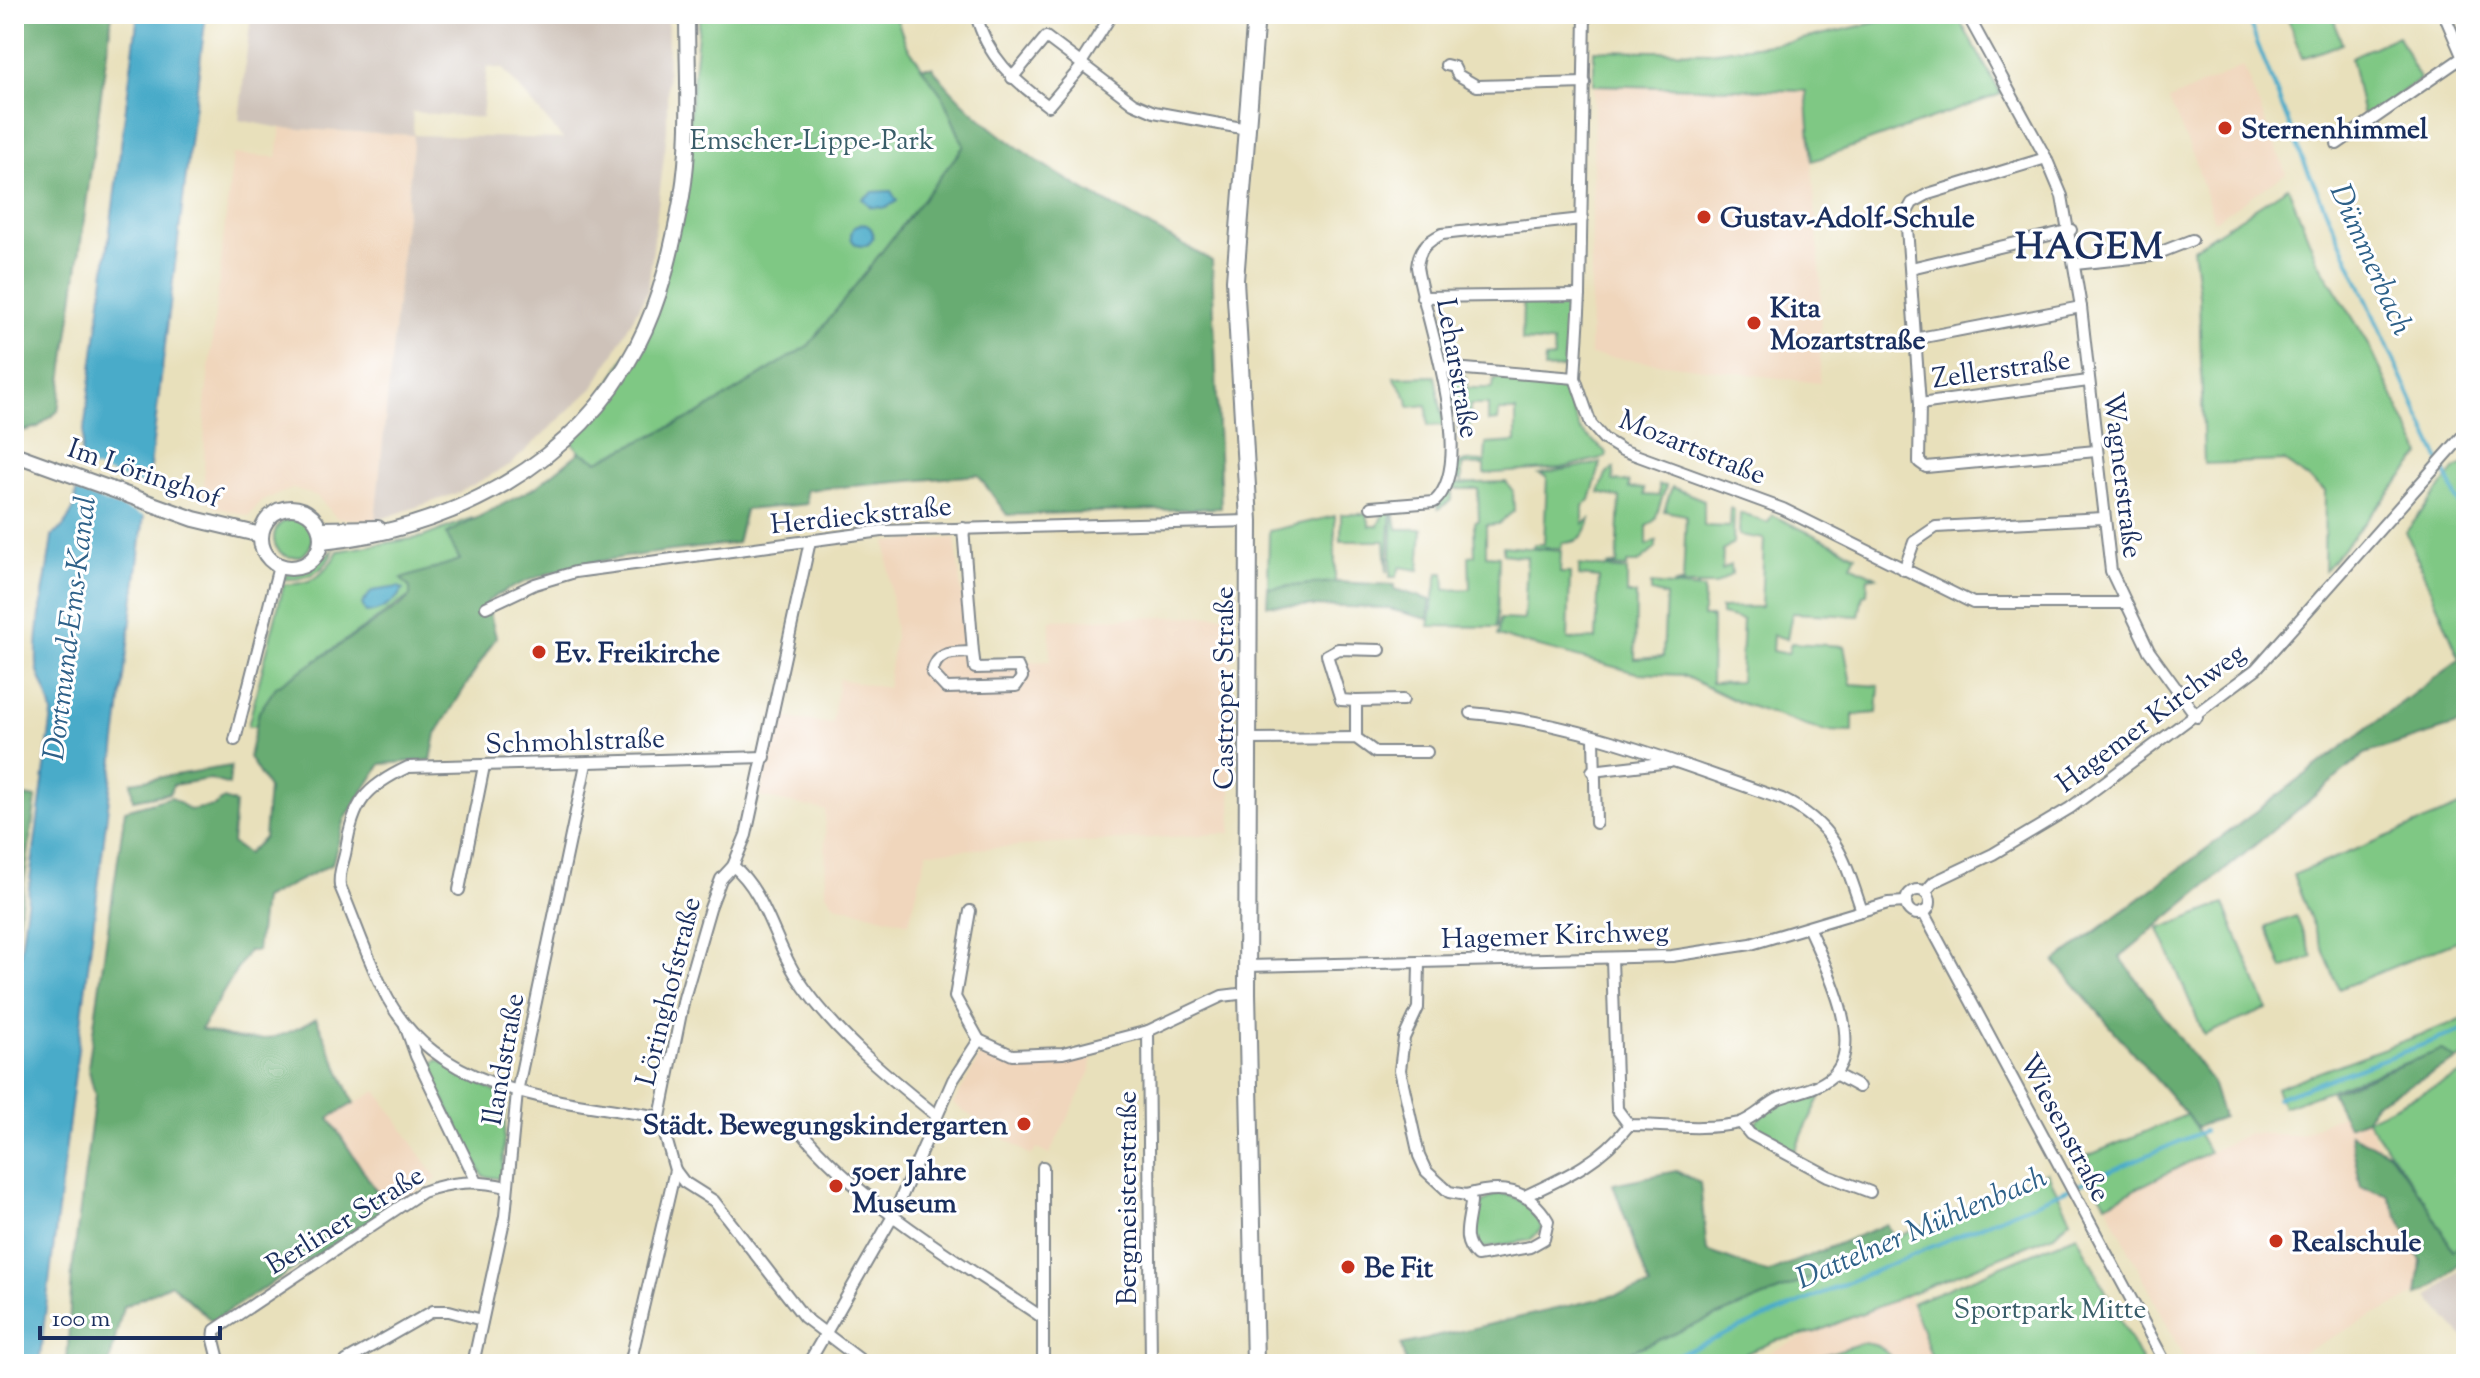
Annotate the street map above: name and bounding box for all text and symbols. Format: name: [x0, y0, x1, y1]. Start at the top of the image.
place label: Sternenhimmel: [2241, 111, 2428, 151]
marker: Sternenhimmel: [2216, 119, 2234, 137]
park label: Emscher-Lippe-Park: [690, 122, 934, 162]
water label: Dümmerbach: [2317, 177, 2422, 343]
place label: Gustav-Adolf-Schule: [1720, 200, 1975, 240]
marker: Gustav-Adolf-Schule: [1695, 208, 1713, 226]
district label: HAGEM: [2015, 223, 2165, 275]
place label: Kita Mozartstraße: [1770, 290, 1926, 362]
street label: Leharstraße: [1424, 296, 1488, 441]
marker: Kita Mozartstraße: [1745, 314, 1763, 332]
street label: Zellerstraße: [1930, 341, 2073, 400]
street label: Wagnerstraße: [2091, 390, 2151, 561]
street label: Mozartstraße: [1612, 401, 1772, 496]
street label: Im Löringhof: [62, 430, 227, 520]
street label: Herdieckstraße: [769, 488, 954, 546]
water label: Dortmund-Ems-Kanal: [34, 494, 109, 763]
street label: Castroper Straße: [1206, 586, 1246, 790]
place label: Ev. Freikirche: [555, 635, 720, 675]
street label: Hagemer Kirchweg: [2049, 635, 2255, 804]
marker: Ev. Freikirche: [530, 643, 548, 661]
street label: Schmohlstraße: [485, 720, 666, 766]
street label: Löringhofstraße: [627, 893, 713, 1090]
street label: Hagemer Kirchweg: [1441, 913, 1670, 961]
street label: Ilandstraße: [474, 990, 536, 1129]
street label: Wiesenstraße: [2007, 1047, 2119, 1210]
street label: Bergmeisterstraße: [1109, 1091, 1149, 1305]
place label: Städt. Bewegungskindergarten: [642, 1107, 1008, 1147]
marker: Städt. Bewegungskindergarten: [1015, 1115, 1033, 1133]
place label: 50er Jahre Museum: [850, 1153, 967, 1225]
street label: Berliner Straße: [259, 1157, 433, 1286]
water label: Dattelner Mühlenbach: [1790, 1157, 2054, 1302]
marker: 50er Jahre Museum: [827, 1177, 845, 1195]
place label: Realschule: [2292, 1224, 2421, 1264]
marker: Realschule: [2267, 1232, 2285, 1250]
place label: Be Fit: [1364, 1250, 1434, 1290]
marker: Be Fit: [1339, 1258, 1357, 1276]
scale bar: [40, 1290, 220, 1340]
park label: Sportpark Mitte: [1953, 1291, 2147, 1331]
text: 100 m: [52, 1303, 110, 1337]

